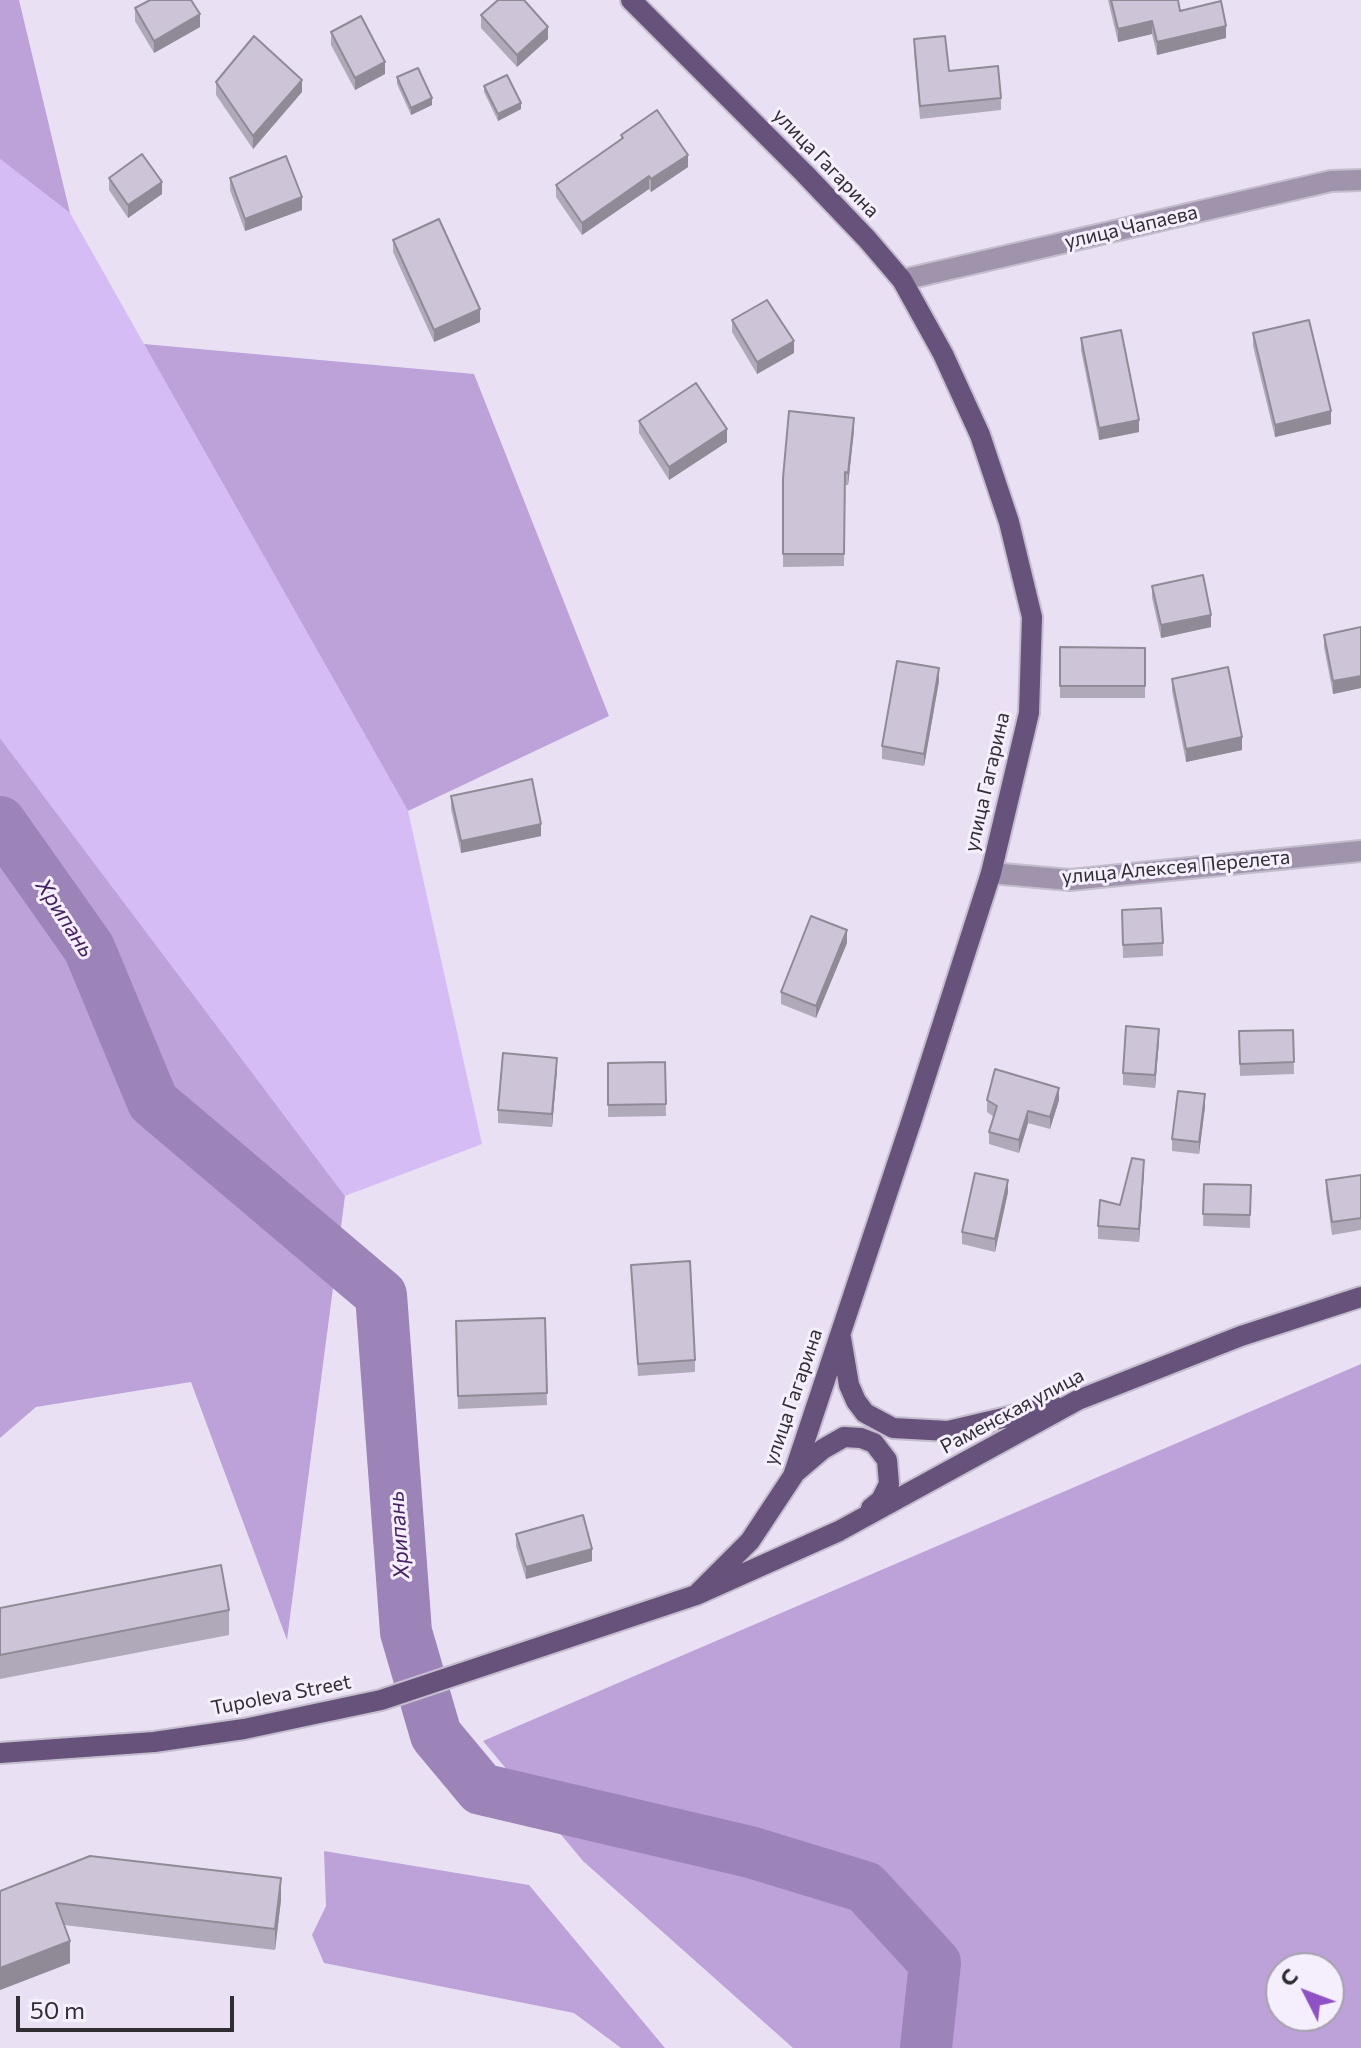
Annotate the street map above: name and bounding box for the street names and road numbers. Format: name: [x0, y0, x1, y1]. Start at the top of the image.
street label: улица Гагарина: [768, 103, 884, 223]
street label: улица Чапаева: [1062, 200, 1200, 254]
street label: улица Гагарина: [959, 710, 1015, 854]
street label: улица Алексея Перелета: [1061, 845, 1291, 889]
street label: улица Гагарина: [758, 1326, 828, 1468]
street label: Раменская улица: [936, 1363, 1088, 1459]
street label: Tupoleva Street: [209, 1670, 353, 1720]

